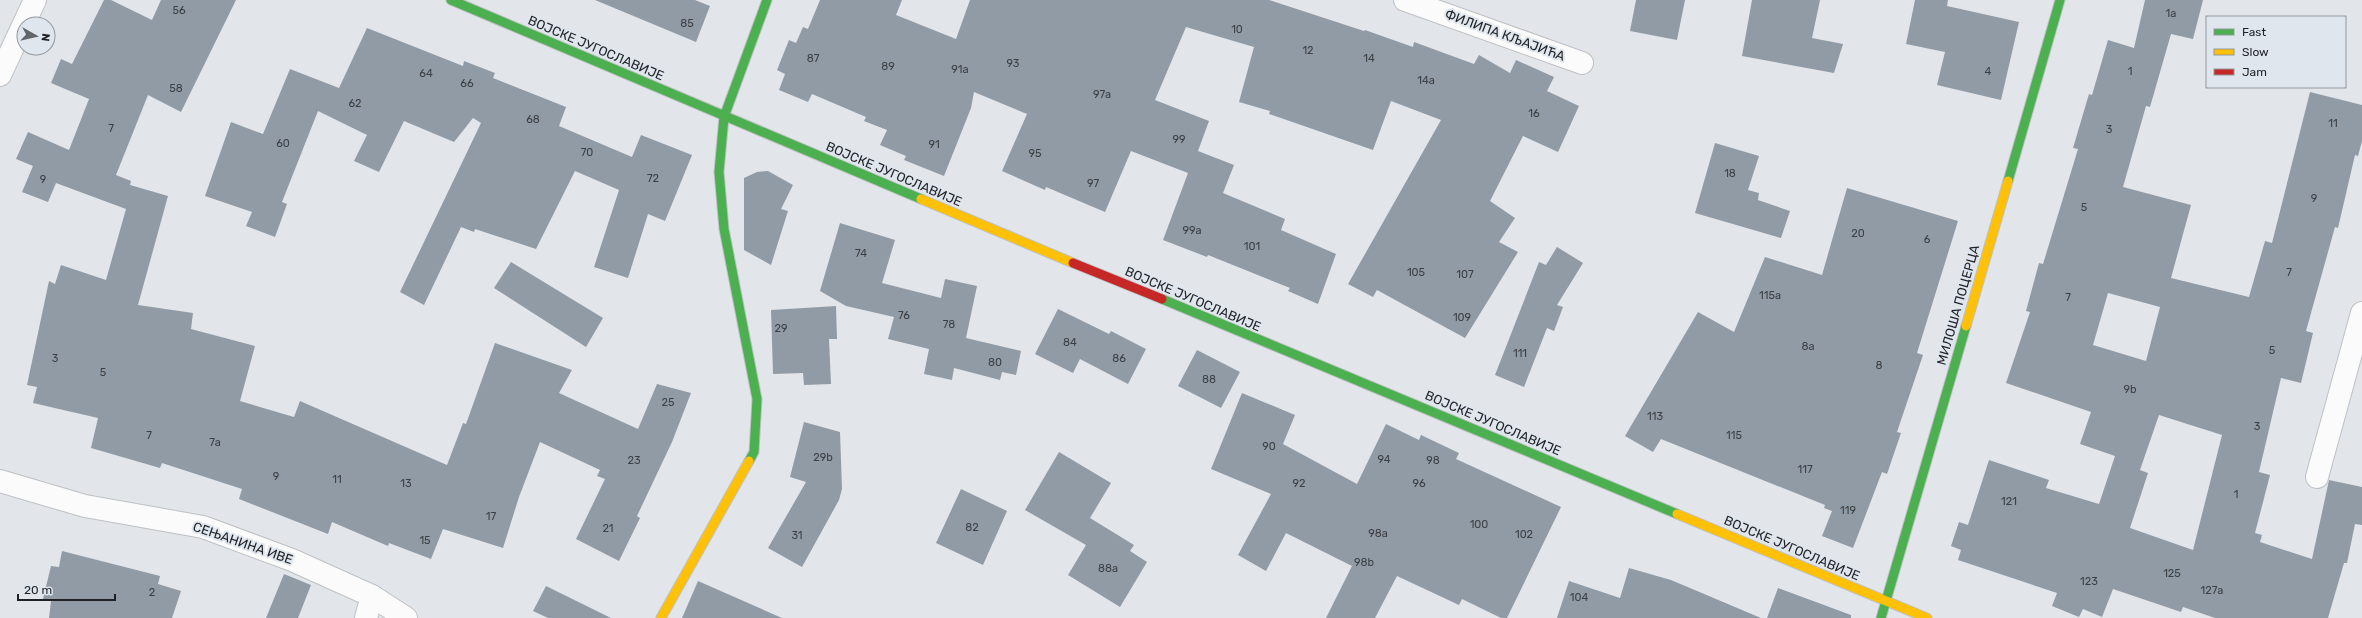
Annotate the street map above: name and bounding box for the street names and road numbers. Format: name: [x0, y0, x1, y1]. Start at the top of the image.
street label: ФИЛИПА КЉАЈИЋА: [1443, 6, 1567, 64]
street label: ВОЈСКЕ ЈУГОСЛАВИЈЕ: [526, 13, 666, 83]
street label: ВОЈСКЕ ЈУГОСЛАВИЈЕ: [824, 139, 964, 209]
street label: МИЛОША ПОЦЕРЦА: [1934, 243, 1982, 367]
street label: ВОЈСКЕ ЈУГОСЛАВИЈЕ: [1123, 264, 1263, 334]
street label: ВОЈСКЕ ЈУГОСЛАВИЈЕ: [1423, 388, 1563, 458]
street label: ВОЈСКЕ ЈУГОСЛАВИЈЕ: [1722, 513, 1862, 583]
street label: СЕЊАНИНА ИВЕ: [191, 519, 295, 567]

